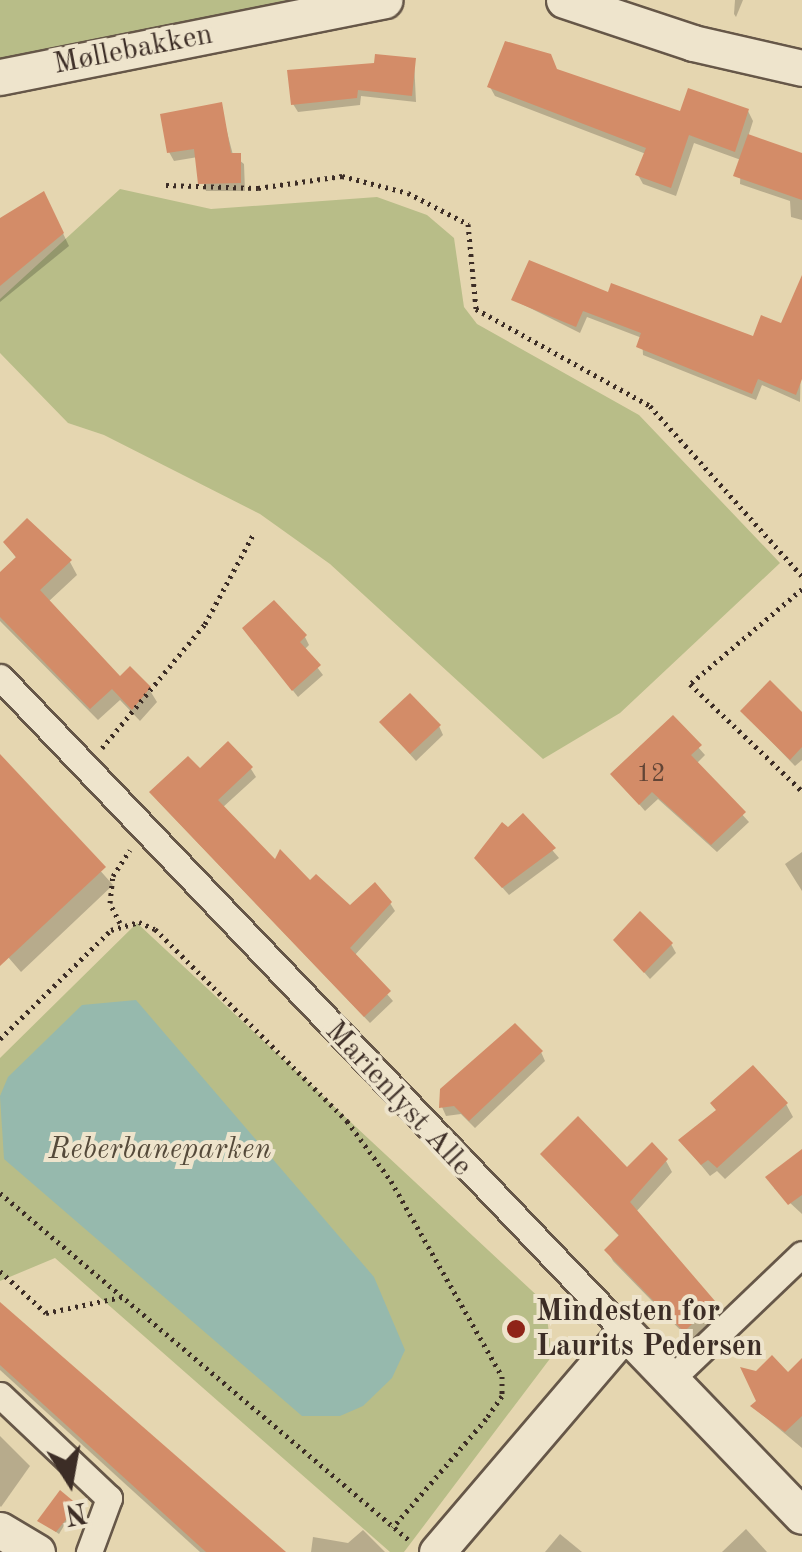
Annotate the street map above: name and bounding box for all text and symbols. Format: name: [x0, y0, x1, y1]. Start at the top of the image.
street label: Møllebakken: [50, 17, 216, 83]
house number: 12: [637, 760, 665, 790]
street label: Marienlyst Alle: [317, 1014, 479, 1184]
park label: Reberbaneparken: [49, 1132, 271, 1168]
place label: Mindesten for Laurits Pedersen: [536, 1294, 763, 1364]
marker: Mindesten for Laurits Pedersen: [505, 1318, 527, 1340]
north arrow: [20, 1432, 120, 1532]
text: N: [63, 1496, 89, 1527]

